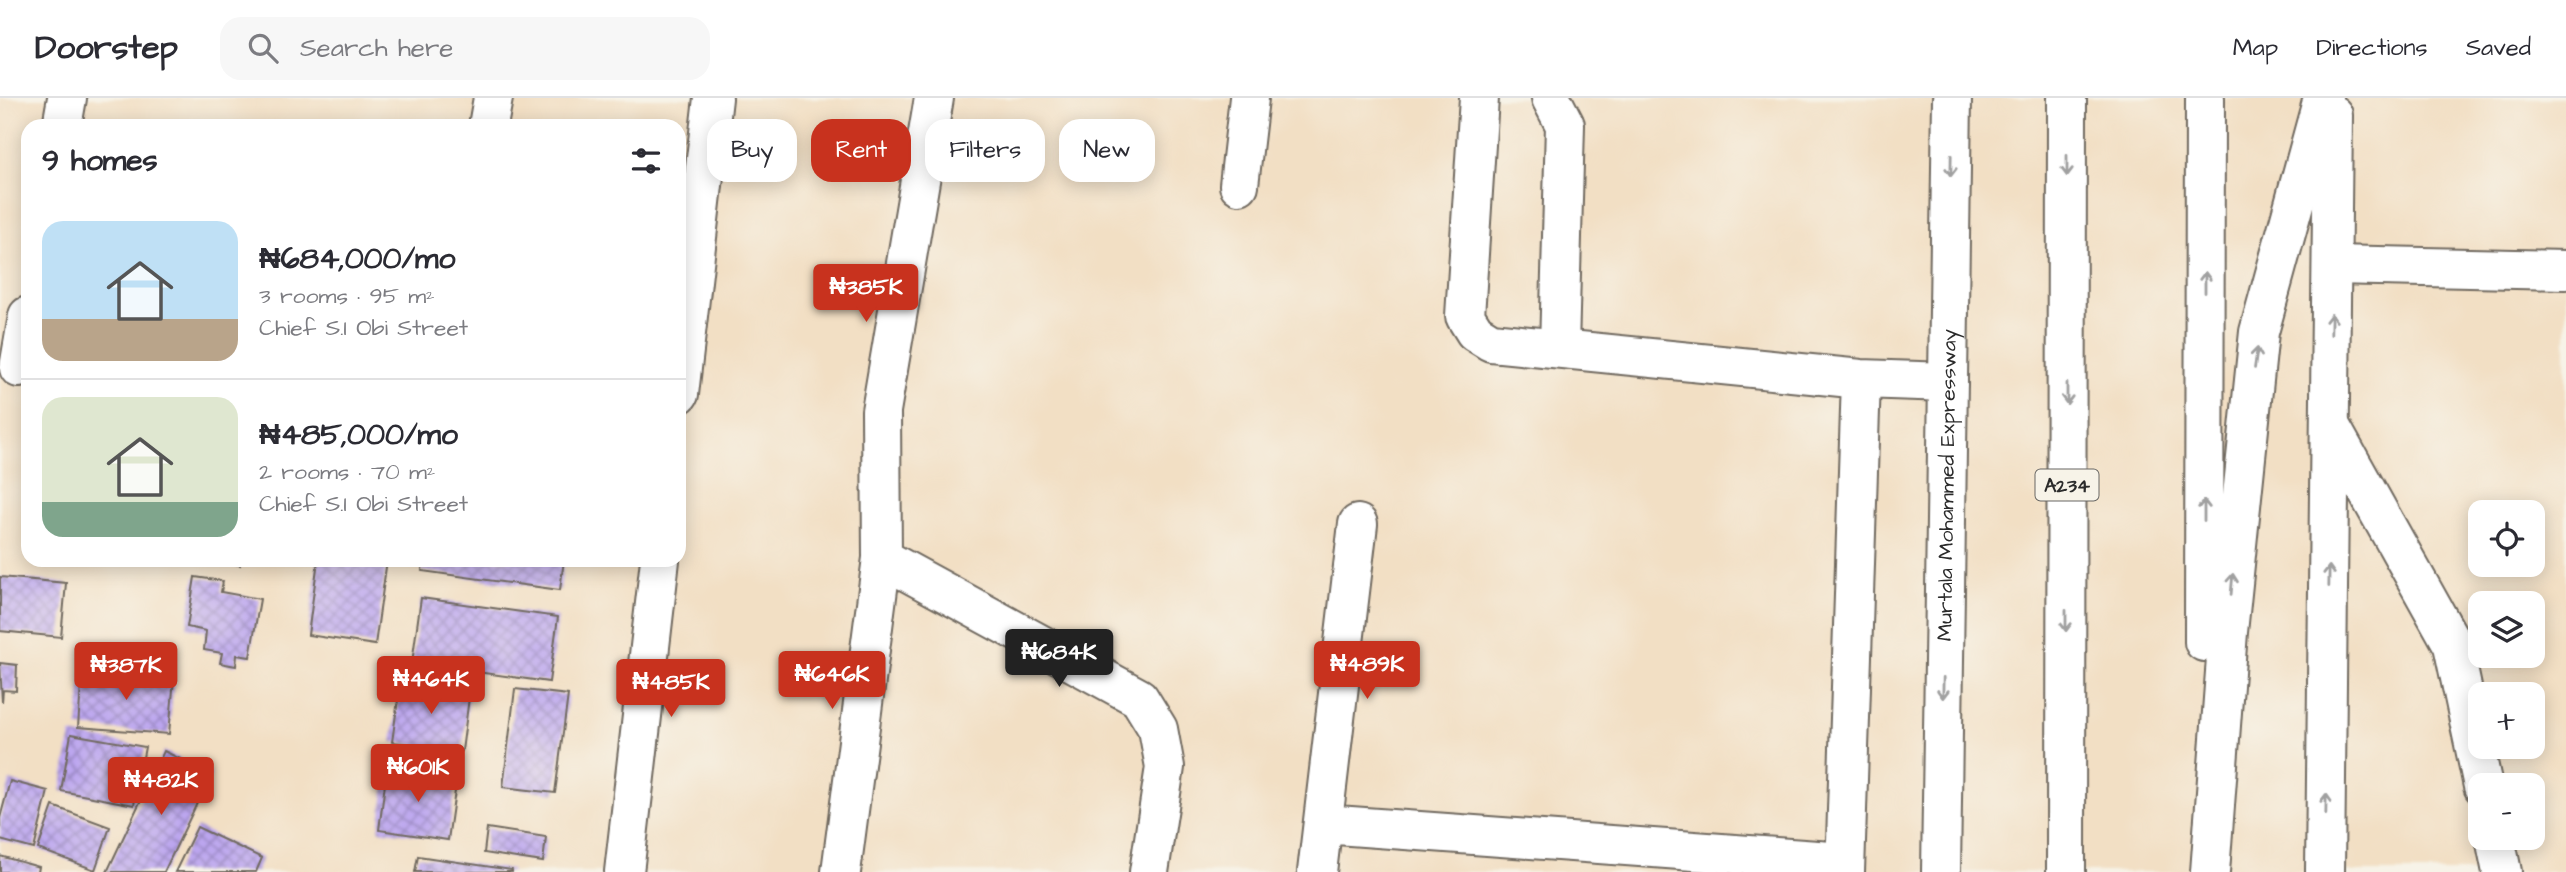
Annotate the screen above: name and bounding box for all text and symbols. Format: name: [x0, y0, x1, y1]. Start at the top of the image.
search box: [220, 17, 710, 80]
text: Doorstep: [35, 25, 178, 71]
icon: search: [244, 29, 282, 67]
text: Search here: [300, 30, 453, 66]
text: Map: [2233, 31, 2278, 65]
text: Directions: [2316, 31, 2428, 65]
text: Saved: [2466, 31, 2531, 65]
chip: Buy: [707, 119, 797, 182]
chip: Rent: [811, 119, 911, 182]
chip: Filters: [925, 119, 1045, 182]
chip: New: [1059, 119, 1155, 182]
text: 9 homes: [42, 140, 157, 182]
icon: filters: [627, 142, 665, 180]
one-way arrow: [1945, 154, 1958, 177]
one-way arrow: [2060, 154, 2074, 177]
text: ₦684,000/mo: [259, 238, 455, 280]
icon: home: [98, 249, 182, 333]
pin: ₦385K: [817, 264, 915, 324]
text: ₦385K: [829, 271, 903, 303]
one-way arrow: [2198, 271, 2212, 294]
text: 3 rooms · 95 m²: [259, 280, 435, 312]
text: Chief S.I Obi Street: [259, 312, 468, 344]
one-way arrow: [2324, 313, 2338, 336]
street label: Murtala Mohammed Expressway: [1930, 328, 1966, 641]
one-way arrow: [2249, 347, 2262, 370]
one-way arrow: [2060, 382, 2074, 405]
text: ₦485,000/mo: [259, 414, 458, 456]
icon: home: [98, 425, 182, 509]
text: 2 rooms · 70 m²: [259, 456, 435, 488]
road number: A234: [2036, 470, 2098, 500]
text: Chief S.I Obi Street: [259, 488, 468, 520]
one-way arrow: [2197, 499, 2211, 522]
map controls: [2468, 500, 2545, 850]
button: locate: [2468, 500, 2545, 577]
one-way arrow: [2322, 565, 2336, 588]
one-way arrow: [2226, 573, 2239, 596]
button: layers: [2468, 591, 2545, 668]
one-way arrow: [2059, 609, 2073, 632]
pin: ₦684K: [1010, 630, 1108, 689]
text: ₦684K: [1021, 636, 1097, 668]
pin: ₦387K: [77, 642, 175, 702]
pin: ₦489K: [1318, 642, 1416, 701]
text: ₦489K: [1330, 648, 1404, 680]
text: ₦387K: [90, 649, 162, 681]
pin: ₦646K: [783, 652, 881, 711]
pin: ₦464K: [382, 656, 480, 716]
text: ₦646K: [794, 658, 870, 690]
pin: ₦485K: [622, 660, 720, 719]
text: ₦464K: [393, 663, 469, 695]
text: ₦485K: [632, 666, 710, 698]
one-way arrow: [1937, 676, 1950, 699]
button: +: [2468, 682, 2545, 759]
pin: ₦601K: [369, 744, 467, 804]
text: ₦601K: [387, 751, 449, 783]
pin: ₦482K: [112, 758, 210, 817]
text: ₦482K: [124, 764, 198, 796]
button: −: [2468, 773, 2545, 850]
one-way arrow: [2319, 793, 2333, 816]

